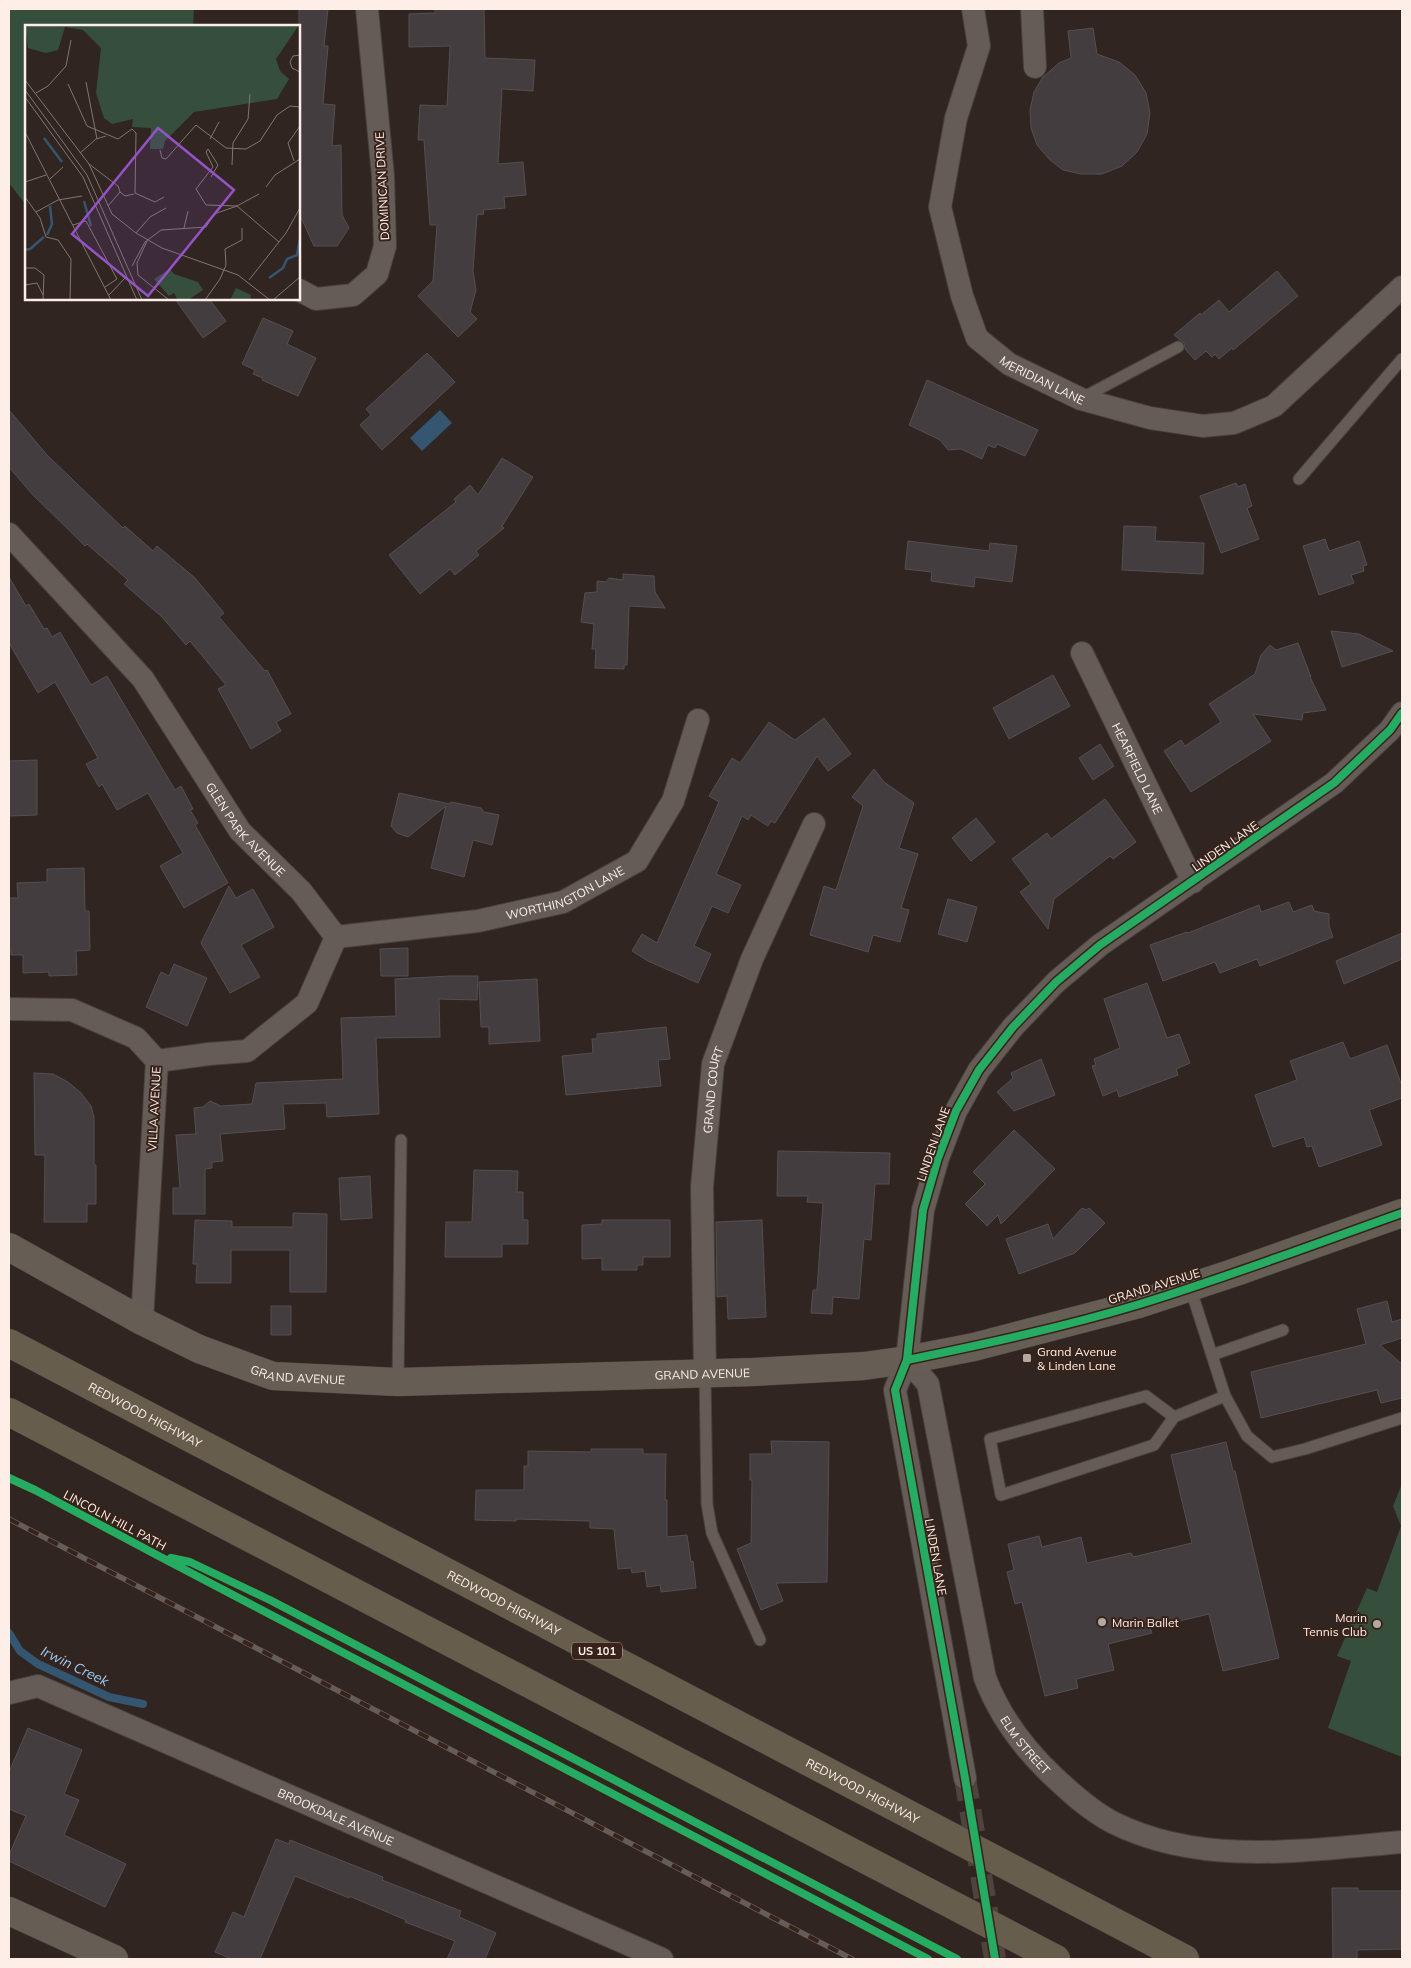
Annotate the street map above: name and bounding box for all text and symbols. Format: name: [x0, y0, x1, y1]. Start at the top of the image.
inset map: [25, 25, 300, 300]
street label: DOMINICAN DRIVE: [372, 131, 392, 241]
street label: MERIDIAN LANE: [997, 352, 1087, 407]
street label: HEARFIELD LANE: [1109, 720, 1166, 816]
street label: GLEN PARK AVENUE: [203, 779, 289, 879]
street label: LINDEN LANE: [1189, 818, 1261, 874]
street label: WORTHINGTON LANE: [504, 862, 627, 922]
street label: GRAND COURT: [699, 1043, 727, 1134]
street label: VILLA AVENUE: [144, 1066, 164, 1152]
street label: LINDEN LANE: [913, 1105, 953, 1183]
street label: GRAND AVENUE: [1106, 1265, 1202, 1307]
place label: Grand Avenue & Linden Lane: [1037, 1344, 1116, 1373]
marker: Grand Avenue & Linden Lane: [1021, 1352, 1033, 1364]
street label: GRAND AVENUE: [249, 1361, 345, 1387]
street label: GRAND AVENUE: [654, 1365, 750, 1382]
street label: REDWOOD HIGHWAY: [86, 1379, 205, 1451]
street label: LINCOLN HILL PATH: [61, 1487, 169, 1553]
street label: LINDEN LANE: [922, 1517, 950, 1597]
street label: REDWOOD HIGHWAY: [445, 1566, 564, 1639]
place label: Marin Tennis Club: [1303, 1610, 1367, 1639]
place label: Marin Ballet: [1112, 1615, 1179, 1630]
marker: Marin Ballet: [1096, 1616, 1108, 1628]
marker: Marin Tennis Club: [1371, 1618, 1383, 1630]
water label: Irwin Creek: [38, 1642, 113, 1691]
road number: US 101: [572, 1642, 622, 1660]
street label: ELM STREET: [998, 1713, 1054, 1778]
street label: REDWOOD HIGHWAY: [804, 1754, 923, 1827]
street label: BROOKDALE AVENUE: [275, 1784, 396, 1848]

